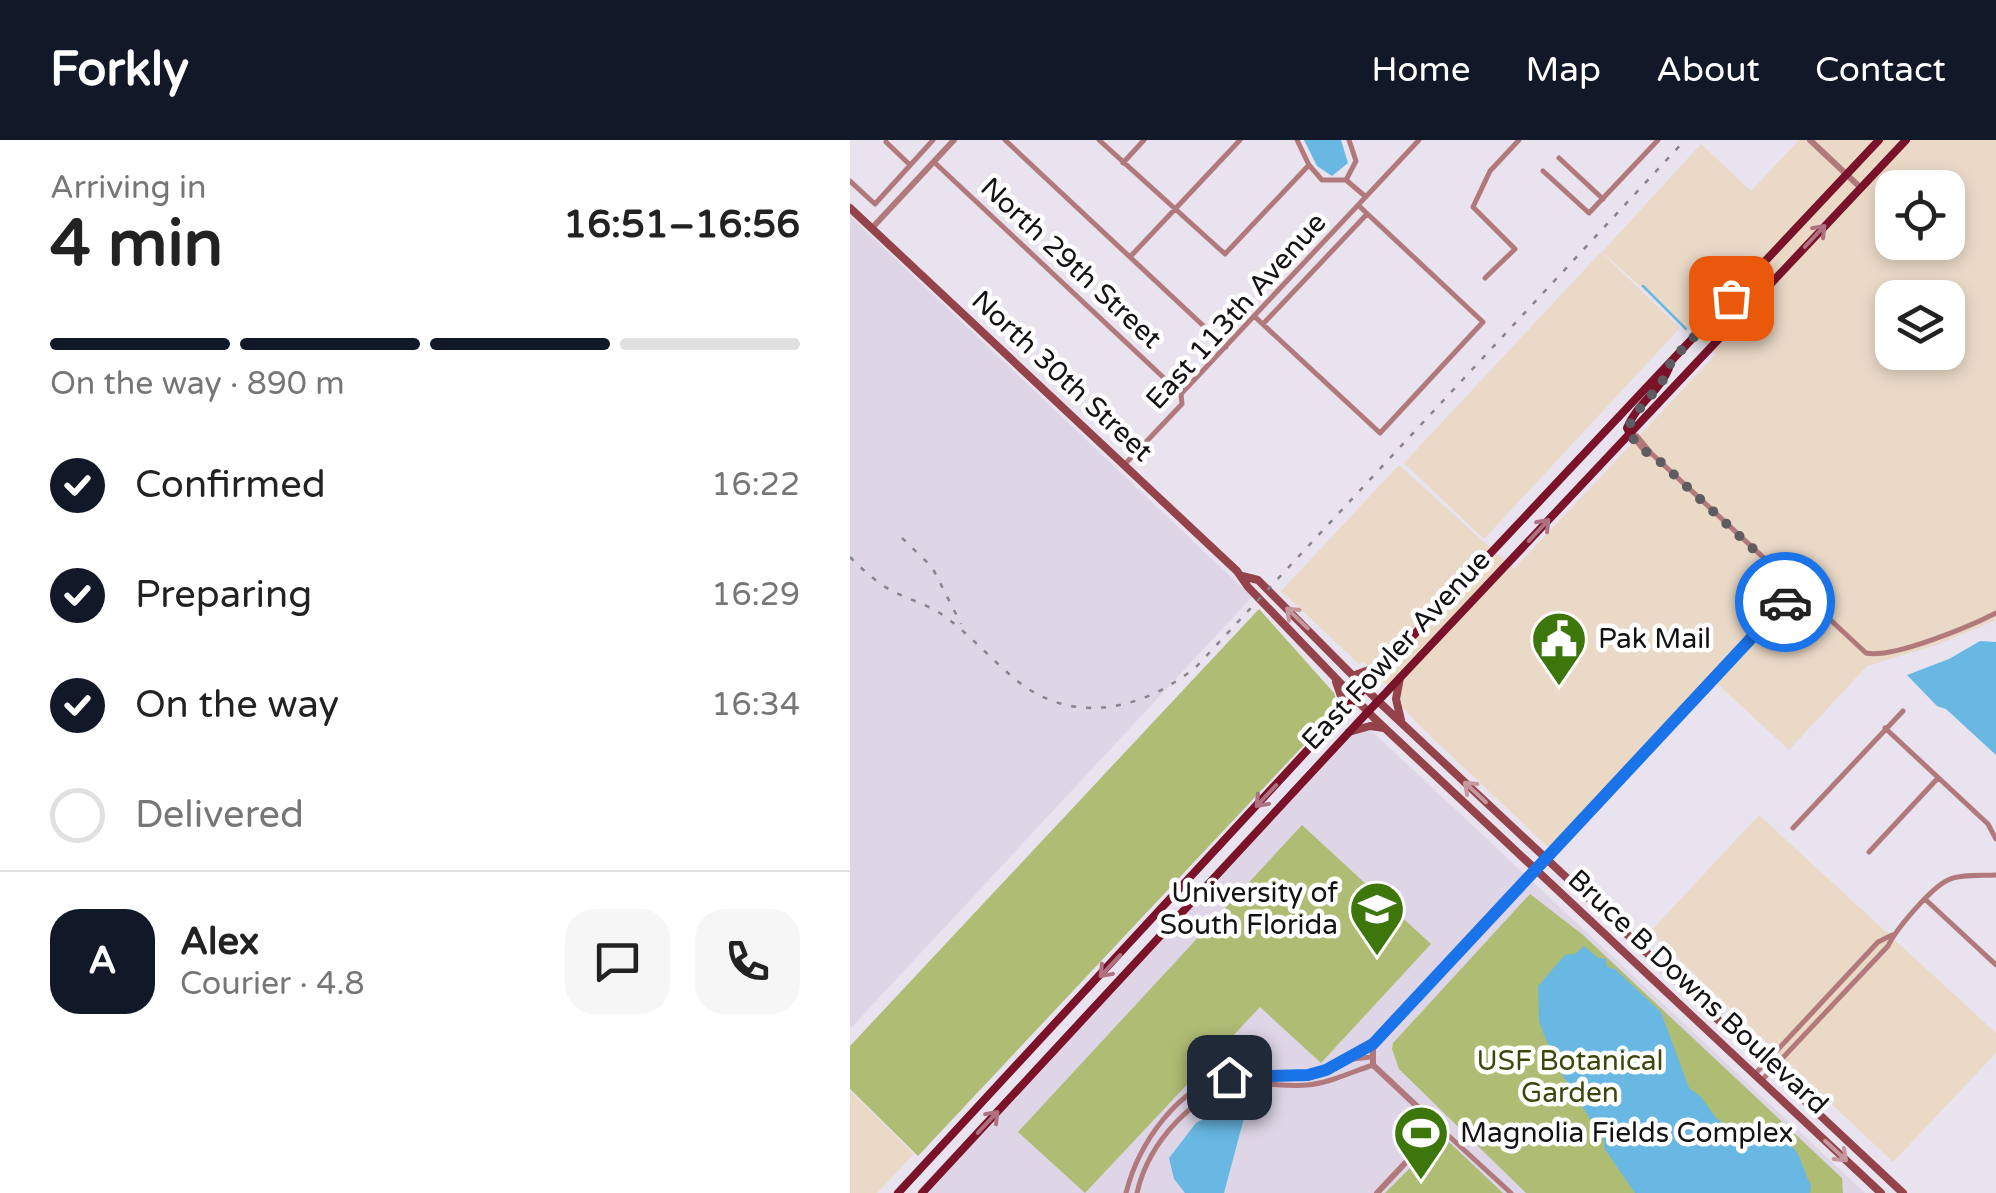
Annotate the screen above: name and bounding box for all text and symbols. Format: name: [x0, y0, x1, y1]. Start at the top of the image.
text: Forkly: [50, 41, 189, 99]
text: Home: [1371, 49, 1470, 91]
text: Map: [1525, 49, 1601, 91]
text: About: [1656, 49, 1760, 91]
text: Contact: [1815, 49, 1946, 91]
text: Arriving in: [50, 169, 207, 207]
street label: North 29th Street: [973, 170, 1169, 356]
map controls: [1875, 170, 1965, 370]
button: locate: [1875, 170, 1965, 260]
text: 16:51–16:56: [563, 202, 800, 248]
text: 4 min: [50, 205, 223, 284]
street label: East 113th Avenue: [1139, 206, 1333, 416]
one-way arrow: [1803, 224, 1826, 249]
pin: [1689, 256, 1774, 341]
icon: bag: [1704, 271, 1759, 326]
button: layers: [1875, 280, 1965, 370]
street label: North 30th Street: [964, 283, 1160, 469]
text: On the way · 890 m: [50, 365, 345, 403]
icon: check: [50, 458, 105, 513]
text: Confirmed: [135, 462, 326, 508]
text: 16:22: [711, 466, 800, 504]
one-way arrow: [1527, 519, 1551, 543]
street label: East Fowler Avenue: [1295, 543, 1497, 757]
courier: [1735, 552, 1835, 652]
icon: check: [50, 568, 105, 623]
text: Preparing: [135, 572, 312, 618]
icon: car: [1758, 575, 1813, 630]
text: 16:29: [711, 576, 800, 614]
one-way arrow: [1285, 606, 1309, 630]
public building icon: Pak Mail: [1529, 609, 1589, 688]
place label: Pak Mail: [1598, 622, 1711, 656]
icon: check: [50, 678, 105, 733]
text: On the way: [135, 682, 339, 728]
text: 16:34: [711, 686, 800, 724]
one-way arrow: [1463, 781, 1488, 804]
one-way arrow: [1255, 783, 1278, 808]
text: Delivered: [135, 792, 304, 838]
street label: Bruce B Downs Boulevard: [1561, 863, 1835, 1121]
place label: University of South Florida: [1160, 876, 1338, 942]
school or university icon: University of South Florida: [1347, 879, 1407, 958]
button: chat: [565, 909, 670, 1014]
button: phone: [695, 909, 800, 1014]
text: Alex: [180, 919, 259, 965]
text: A: [88, 938, 117, 984]
one-way arrow: [1099, 953, 1122, 978]
text: Courier · 4.8: [180, 965, 365, 1003]
pin: [1187, 1035, 1272, 1120]
park label: USF Botanical Garden: [1476, 1044, 1664, 1110]
icon: home: [1202, 1050, 1257, 1105]
sports icon: Magnolia Fields Complex: [1391, 1103, 1451, 1182]
one-way arrow: [976, 1110, 999, 1135]
place label: Magnolia Fields Complex: [1460, 1116, 1794, 1150]
one-way arrow: [1823, 1139, 1848, 1162]

